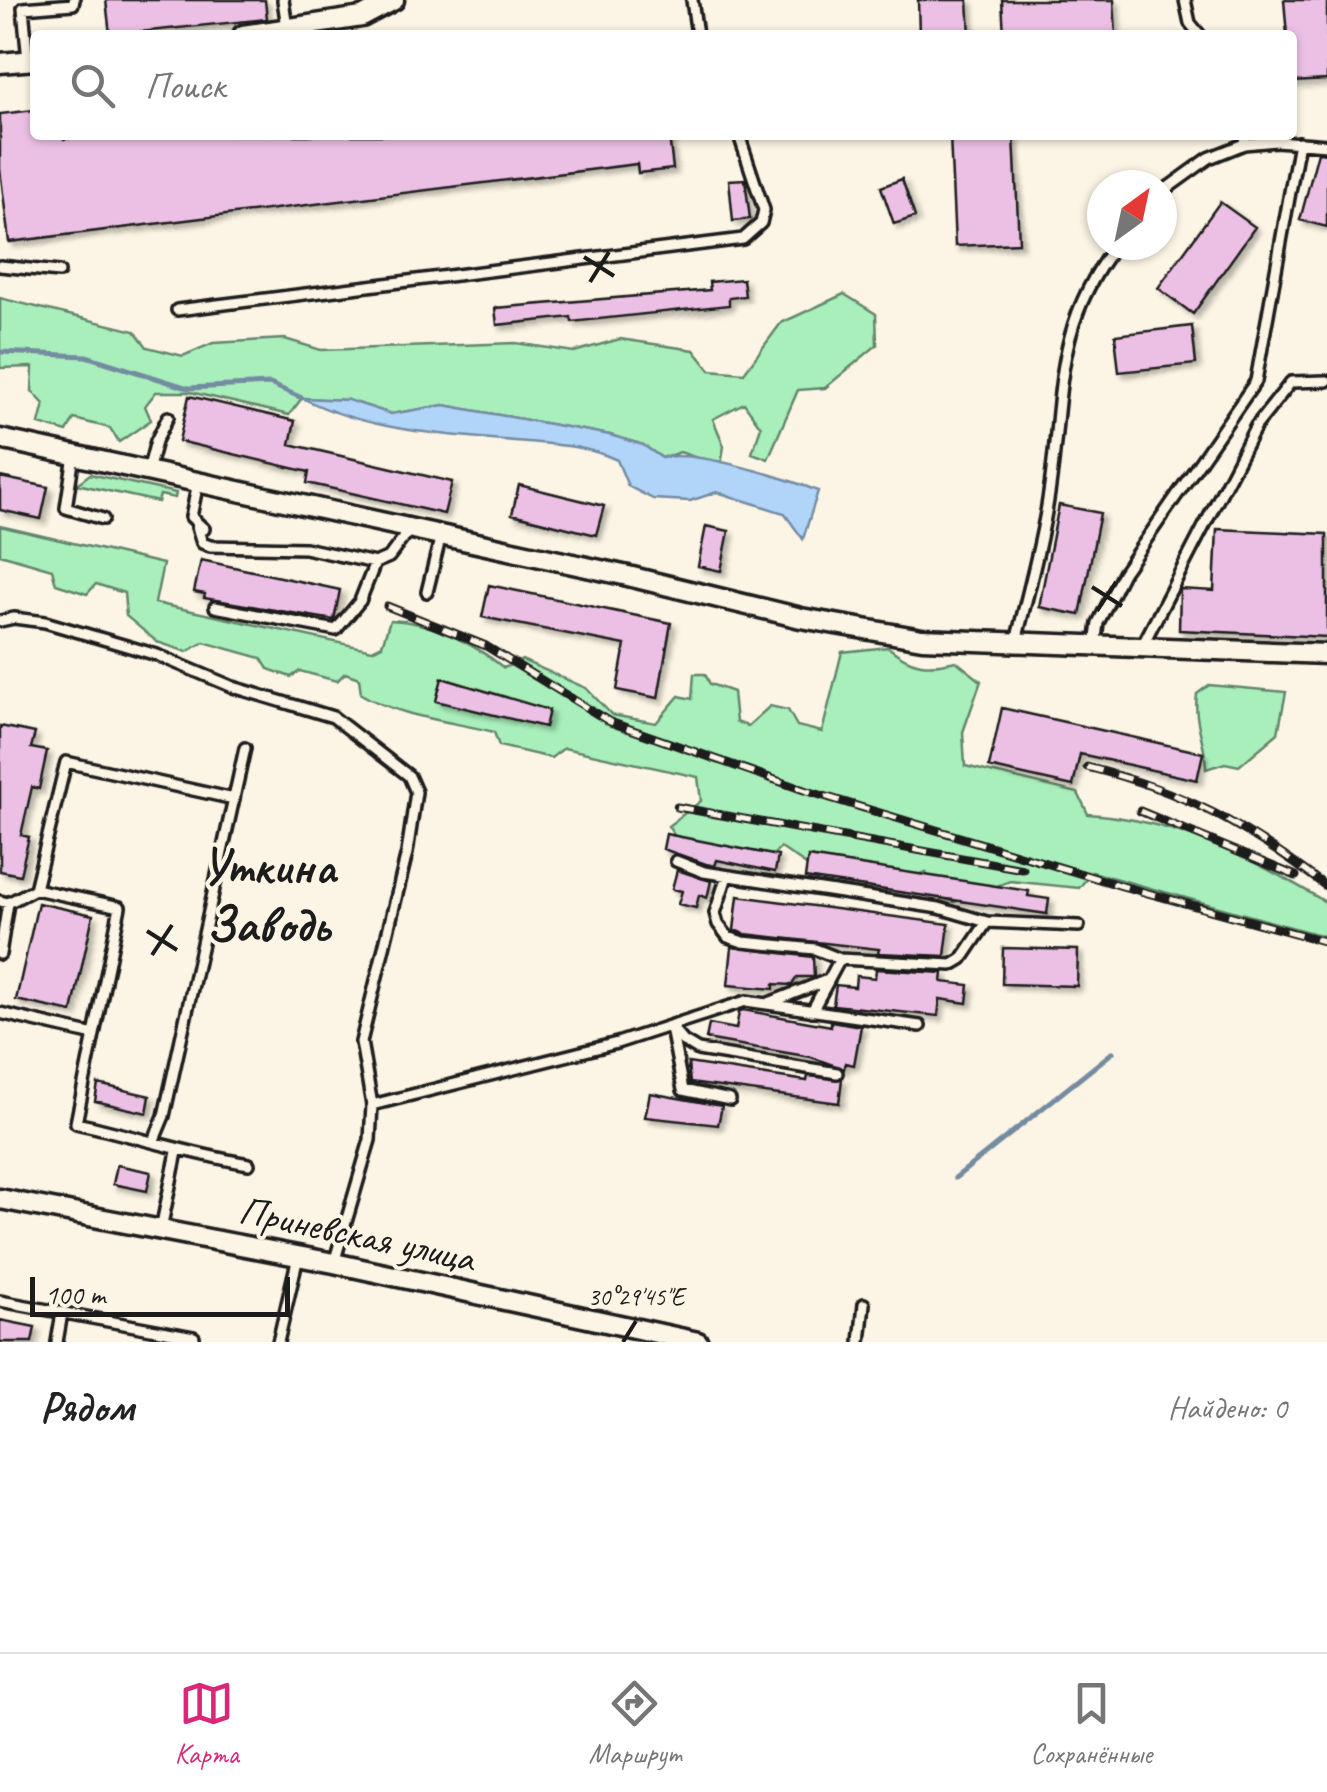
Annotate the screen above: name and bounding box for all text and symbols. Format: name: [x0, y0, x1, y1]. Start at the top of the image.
search box: [30, 30, 1297, 140]
icon: search: [65, 58, 120, 113]
text: Поиск: [145, 62, 225, 109]
north arrow: [1087, 170, 1177, 260]
district label: Уткина Заводь: [200, 835, 339, 956]
street label: Приневская улица: [235, 1185, 481, 1284]
scale bar: [30, 1272, 290, 1316]
text: 100 m: [45, 1277, 105, 1312]
text: 30°29'45"E: [588, 1281, 687, 1313]
text: Рядом: [40, 1381, 134, 1434]
text: Найдено: 0: [1168, 1387, 1287, 1428]
tab: Карта: [175, 1676, 239, 1771]
tab: Маршрут: [589, 1676, 681, 1771]
tab: Сохранённые: [1031, 1676, 1152, 1771]

